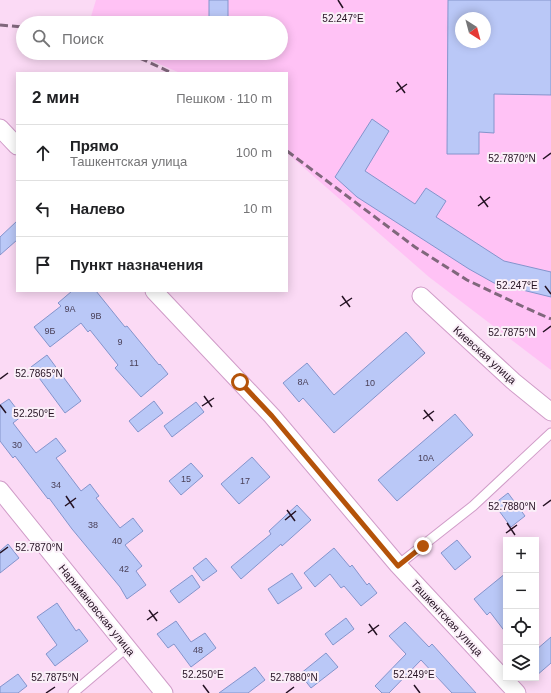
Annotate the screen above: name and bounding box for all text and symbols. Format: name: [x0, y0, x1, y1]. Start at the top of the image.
north arrow: [455, 12, 491, 48]
text: 52.247°E: [322, 13, 364, 24]
search box: [16, 16, 288, 60]
icon: search: [30, 27, 52, 49]
text: Поиск: [62, 30, 104, 47]
text: 2 мин: [32, 88, 79, 107]
text: Пешком · 110 m: [176, 91, 272, 106]
text: Прямо: [70, 137, 119, 154]
icon: ahead: [32, 142, 54, 164]
text: 100 m: [236, 145, 272, 160]
text: 52.7870°N: [488, 153, 536, 164]
text: Ташкентская улица: [70, 154, 187, 169]
icon: left: [32, 198, 54, 220]
text: Налево: [70, 200, 125, 217]
text: 10 m: [243, 201, 272, 216]
icon: arrive: [32, 254, 54, 276]
text: Пункт назначения: [70, 256, 203, 273]
text: 52.247°E: [496, 280, 538, 291]
house number: 9А: [64, 304, 76, 314]
house number: 9В: [90, 311, 102, 321]
street label: Киевская улица: [451, 324, 520, 387]
house number: 9Б: [45, 326, 56, 336]
text: 52.7875°N: [488, 327, 536, 338]
house number: 9: [117, 337, 123, 347]
house number: 11: [129, 358, 139, 368]
text: 52.7865°N: [15, 368, 63, 379]
route start: [231, 373, 249, 391]
house number: 8А: [297, 377, 309, 387]
house number: 10: [365, 378, 375, 388]
text: 52.250°E: [13, 408, 55, 419]
house number: 30: [12, 440, 22, 450]
house number: 10А: [418, 453, 434, 463]
house number: 15: [181, 474, 191, 484]
house number: 17: [240, 476, 250, 486]
house number: 34: [51, 480, 61, 490]
text: 52.7880°N: [488, 501, 536, 512]
house number: 38: [88, 520, 98, 530]
house number: 40: [112, 536, 122, 546]
route end: [414, 537, 432, 555]
map controls: [503, 537, 539, 681]
button: +: [503, 537, 539, 573]
text: 52.7870°N: [15, 542, 63, 553]
street label: Наримановская улица: [57, 562, 138, 659]
house number: 42: [119, 564, 129, 574]
button: −: [503, 573, 539, 609]
street label: Ташкентская улица: [409, 578, 486, 659]
button: locate: [503, 609, 539, 645]
house number: 48: [193, 645, 203, 655]
button: layers: [503, 645, 539, 681]
text: 52.250°E: [182, 669, 224, 680]
text: 52.249°E: [393, 669, 435, 680]
text: 52.7875°N: [31, 672, 79, 683]
text: 52.7880°N: [270, 672, 318, 683]

